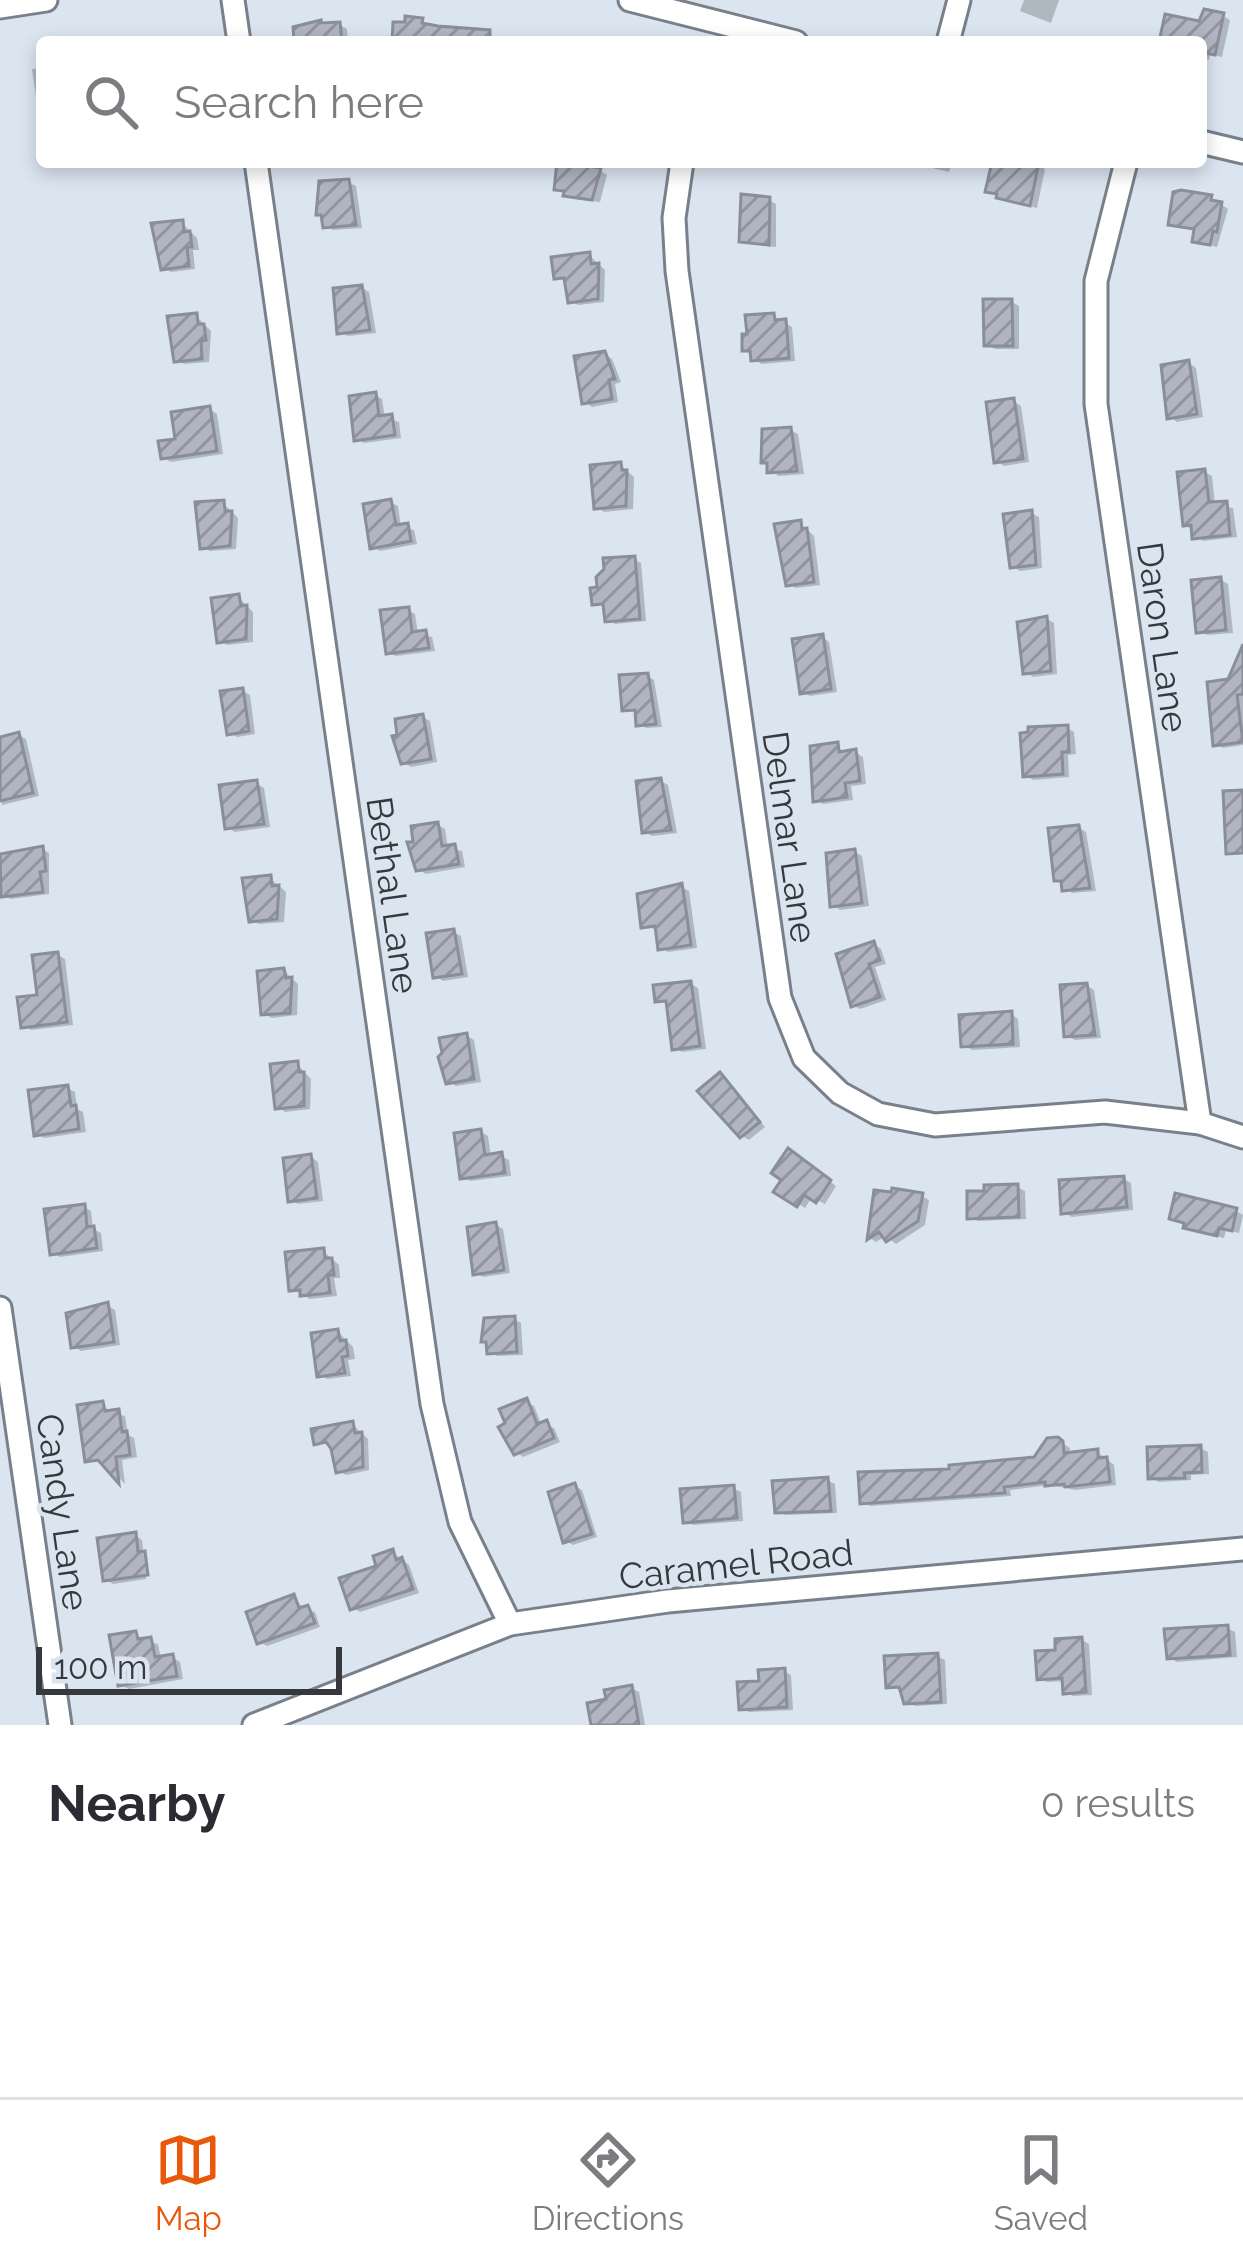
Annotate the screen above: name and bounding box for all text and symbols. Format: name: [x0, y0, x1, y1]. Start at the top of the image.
search box: [36, 36, 1207, 168]
icon: search: [78, 69, 144, 135]
text: Search here: [174, 76, 424, 129]
street label: Daron Lane: [1129, 539, 1197, 735]
street label: Delmar Lane: [754, 729, 826, 945]
street label: Bethal Lane: [358, 794, 428, 996]
street label: Candy Lane: [28, 1411, 98, 1613]
street label: Caramel Road: [617, 1531, 855, 1597]
scale bar: [36, 1641, 342, 1694]
text: 100 m: [54, 1648, 147, 1687]
text: Nearby: [48, 1773, 225, 1833]
text: 0 results: [1041, 1780, 1195, 1826]
tab: Map: [155, 2127, 222, 2238]
tab: Directions: [532, 2127, 684, 2238]
tab: Saved: [994, 2127, 1088, 2238]

